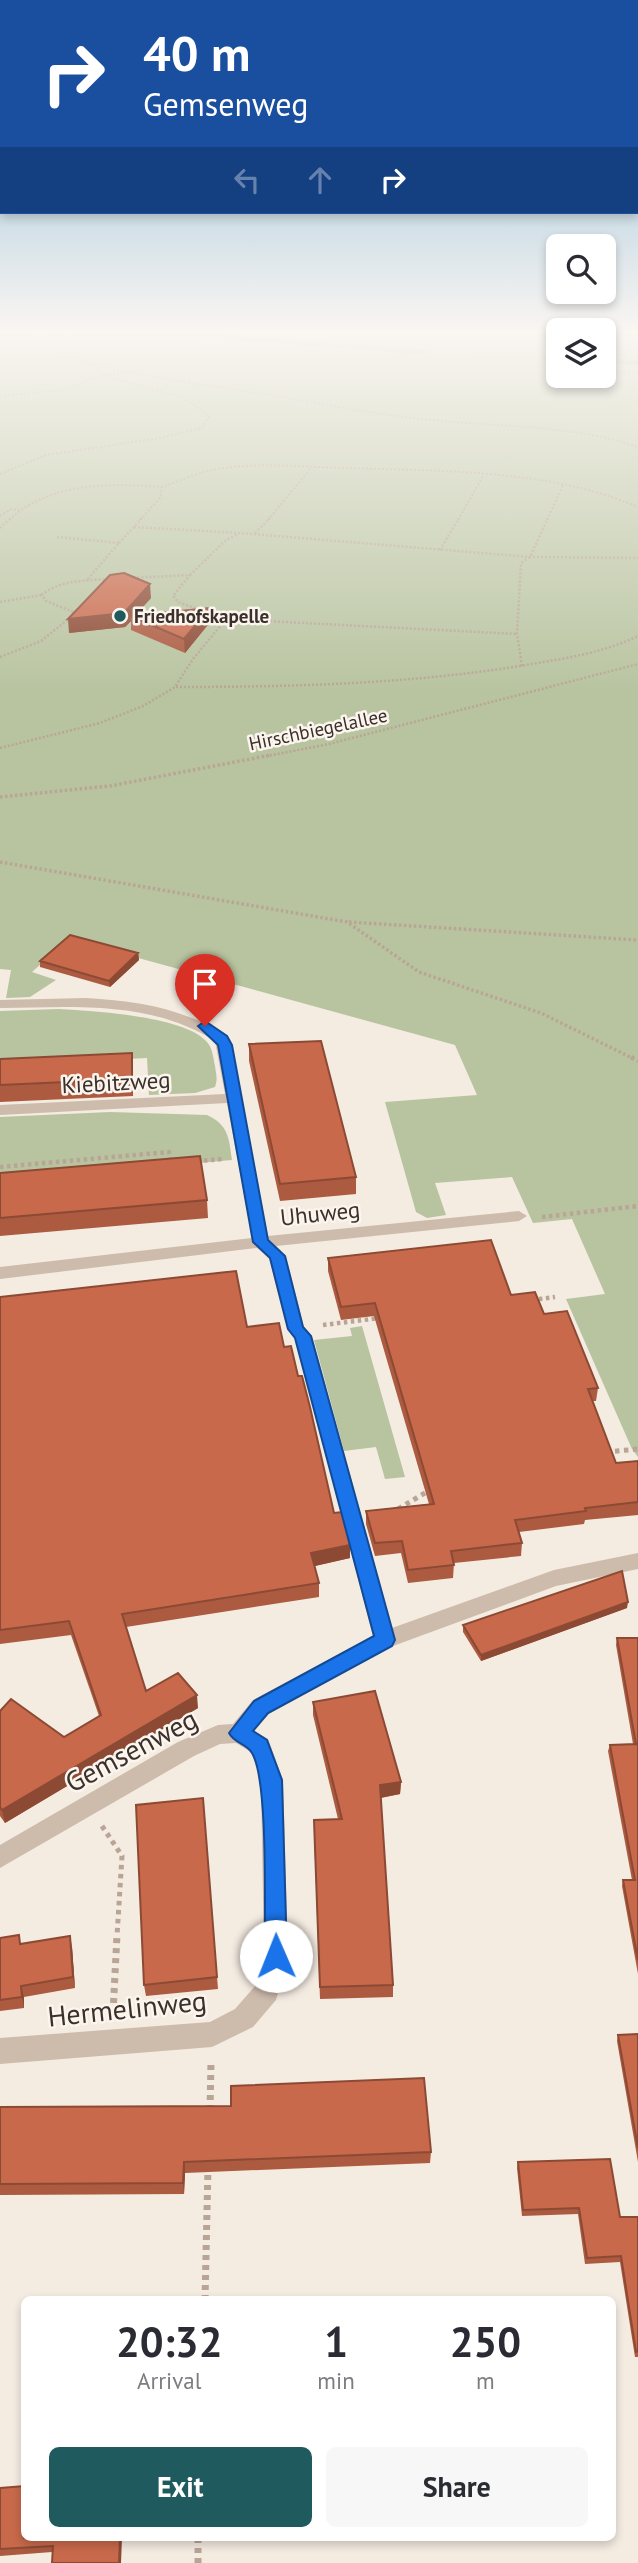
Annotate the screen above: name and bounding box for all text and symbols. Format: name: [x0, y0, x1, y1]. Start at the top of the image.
text: 40 m: [143, 21, 250, 85]
icon: right: [28, 28, 119, 119]
text: Gemsenweg: [143, 83, 308, 125]
icon: left: [228, 161, 266, 199]
icon: ahead: [301, 161, 339, 199]
icon: right: [374, 161, 412, 199]
map controls: [546, 234, 616, 388]
button: search: [546, 234, 616, 304]
button: layers: [546, 318, 616, 388]
place label: Friedhofskapelle: [134, 604, 269, 628]
marker: Friedhofskapelle: [112, 608, 128, 624]
street label: Hirschbiegelallee: [246, 703, 390, 755]
pin: [175, 954, 235, 1026]
icon: arrive: [186, 965, 224, 1003]
street label: Kiebitzweg: [61, 1065, 171, 1099]
street label: Uhuweg: [278, 1194, 362, 1232]
street label: Gemsenweg: [58, 1700, 204, 1800]
position arrow: [239, 1919, 313, 1993]
street label: Hermelinweg: [46, 1981, 208, 2035]
text: 20:32: [116, 2314, 222, 2369]
text: 1: [324, 2314, 348, 2369]
text: 250: [450, 2314, 521, 2369]
text: Arrival: [137, 2366, 201, 2395]
text: min: [317, 2366, 355, 2395]
text: m: [476, 2366, 495, 2395]
button: Exit: [49, 2447, 312, 2527]
button: Share: [326, 2447, 588, 2527]

